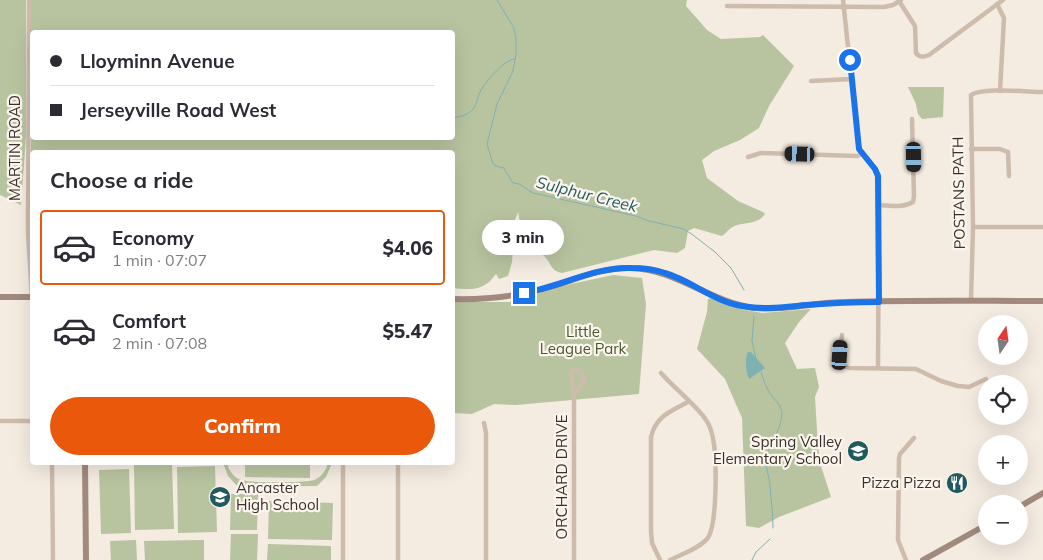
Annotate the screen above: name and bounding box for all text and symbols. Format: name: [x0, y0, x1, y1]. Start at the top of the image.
text: Lloyminn Avenue: [80, 49, 235, 73]
route start: [839, 49, 861, 71]
street label: MARTIN ROAD: [5, 95, 24, 201]
text: Jerseyville Road West: [80, 98, 276, 122]
street label: POSTANS PATH: [948, 136, 969, 250]
car: [906, 142, 921, 172]
car: [784, 146, 815, 162]
text: Choose a ride: [50, 166, 193, 194]
water label: Sulphur Creek: [534, 172, 640, 216]
callout: 3 min: [483, 220, 565, 256]
icon: car: [52, 225, 97, 270]
text: Economy: [112, 226, 194, 250]
text: 3 min: [502, 227, 544, 247]
text: $4.06: [382, 236, 433, 260]
text: 1 min · 07:07: [112, 250, 207, 270]
route end: [513, 282, 535, 304]
icon: car: [52, 308, 97, 353]
text: Comfort: [112, 309, 186, 333]
north arrow: [978, 315, 1028, 365]
map controls: [978, 315, 1028, 545]
text: $5.47: [382, 319, 433, 343]
park label: Little League Park: [540, 322, 627, 358]
text: 2 min · 07:08: [112, 333, 207, 353]
car: [831, 340, 848, 370]
button: locate: [978, 375, 1028, 425]
button: Confirm: [50, 397, 435, 455]
street label: ORCHARD DRIVE: [552, 414, 571, 539]
place label: Spring Valley Elementary School: [713, 432, 842, 468]
button: +: [978, 435, 1028, 485]
school or university icon: Spring Valley Elementary School: [846, 439, 870, 463]
restaurant icon: Pizza Pizza: [945, 471, 969, 495]
place label: Pizza Pizza: [861, 473, 941, 492]
place label: Ancaster High School: [236, 478, 319, 514]
school or university icon: Ancaster High School: [208, 485, 232, 509]
button: −: [978, 495, 1028, 545]

